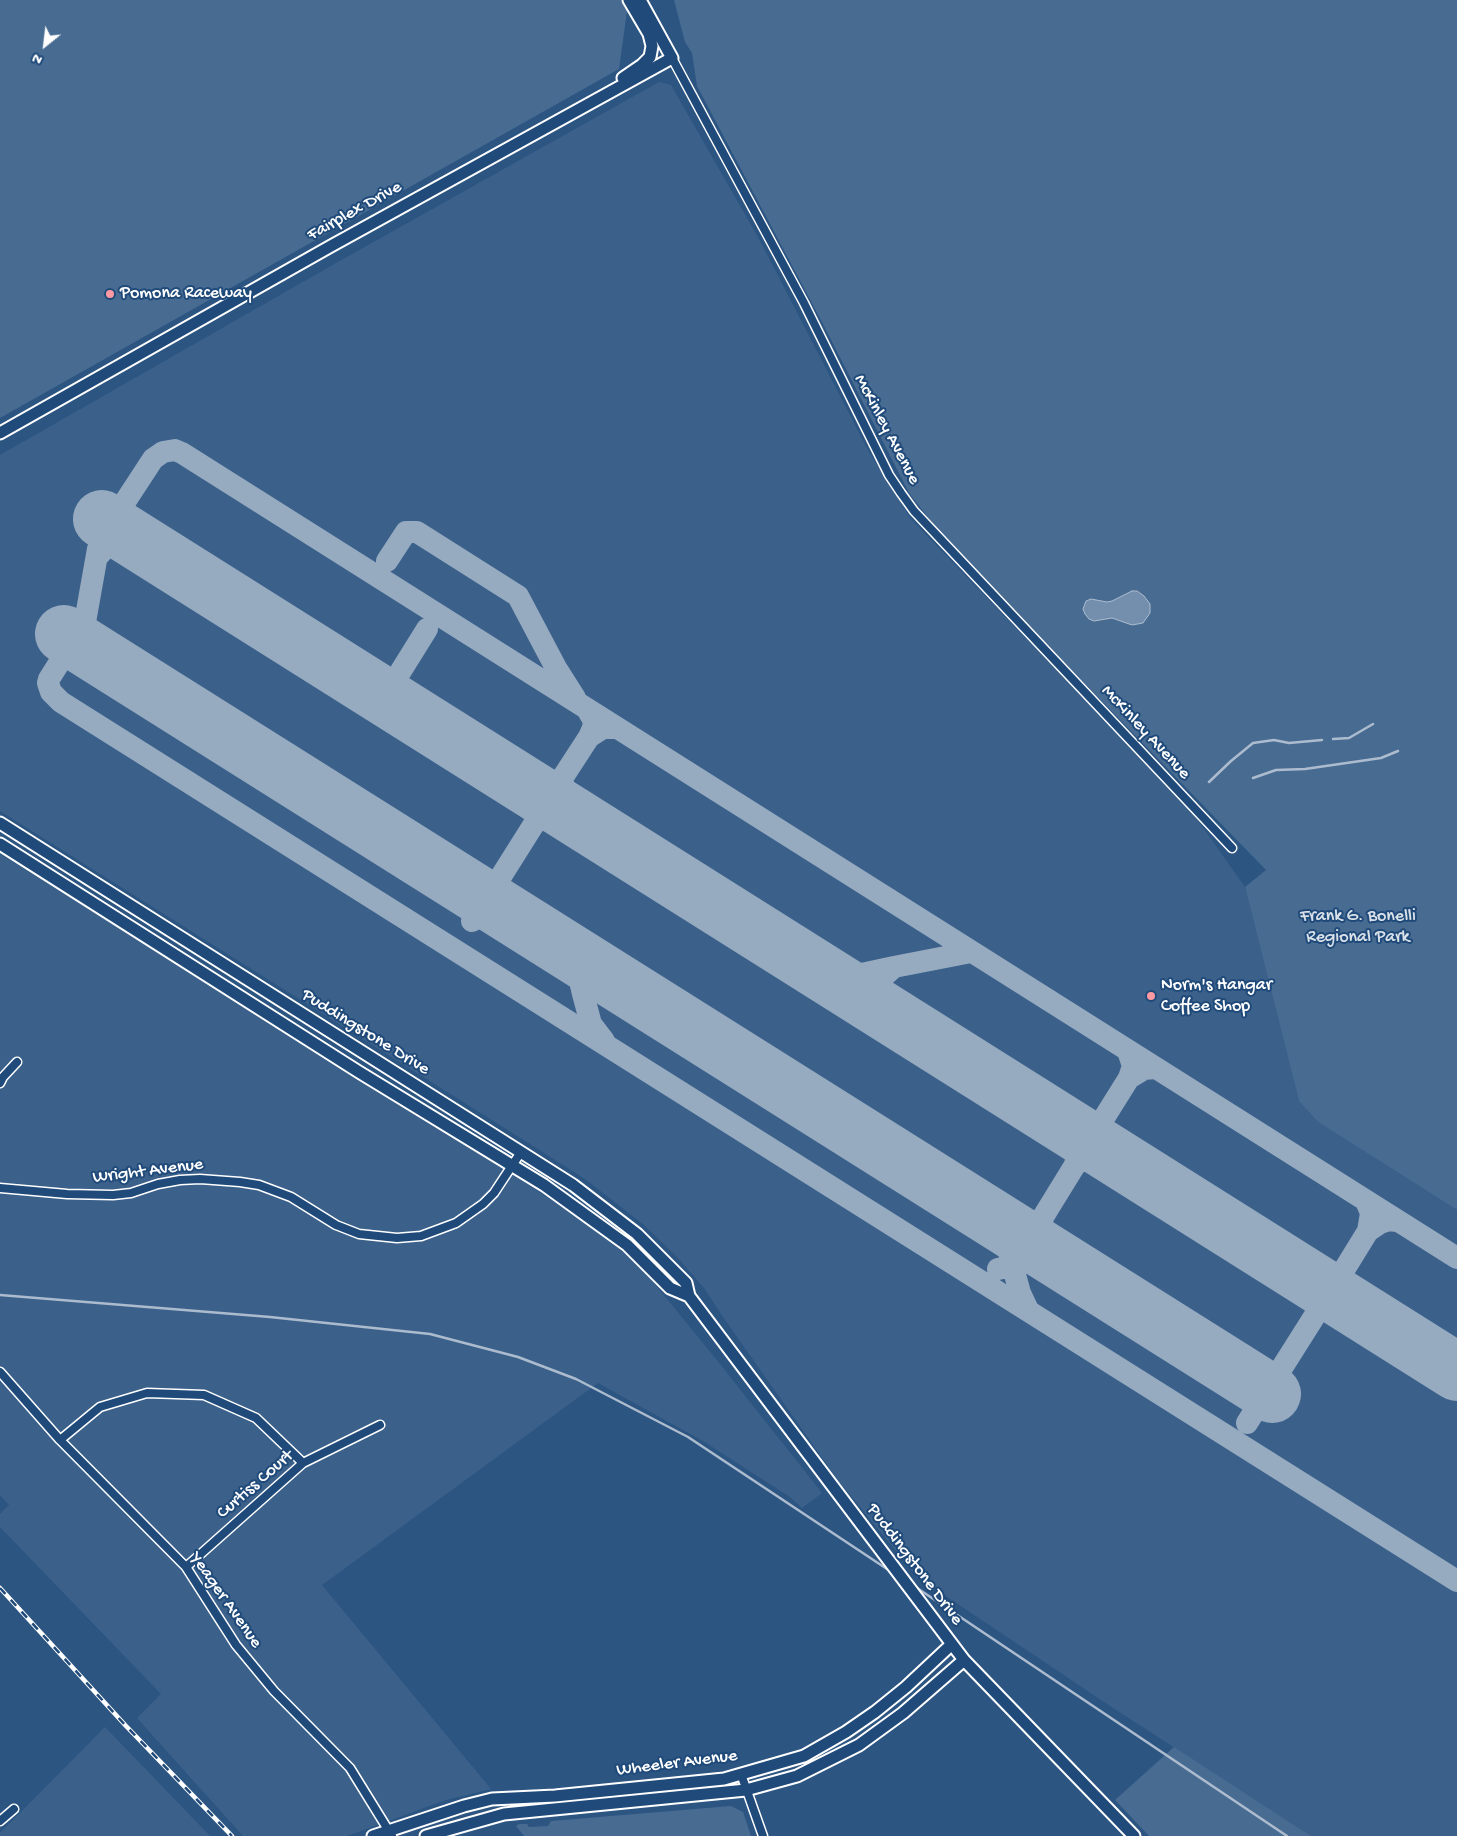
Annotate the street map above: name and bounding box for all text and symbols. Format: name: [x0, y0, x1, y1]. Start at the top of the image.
north arrow: [20, 20, 70, 70]
text: N: [29, 49, 46, 68]
street label: Fairplex Drive: [304, 177, 406, 247]
place label: Pomona Raceway: [120, 283, 252, 305]
marker: Pomona Raceway: [104, 288, 116, 300]
street label: McKinley Avenue: [848, 371, 924, 489]
street label: McKinley Avenue: [1096, 681, 1194, 785]
park label: Frank G. Bonelli Regional Park: [1300, 906, 1416, 949]
place label: Norm's Hangar Coffee Shop: [1161, 975, 1272, 1018]
street label: Puddingstone Drive: [297, 985, 433, 1081]
marker: Norm's Hangar Coffee Shop: [1145, 990, 1157, 1002]
street label: Wright Avenue: [91, 1155, 205, 1189]
street label: Curtiss Court: [213, 1446, 299, 1524]
street label: Puddingstone Drive: [861, 1500, 967, 1630]
street label: Yeager Avenue: [184, 1549, 266, 1653]
street label: Wheeler Avenue: [615, 1746, 739, 1782]

